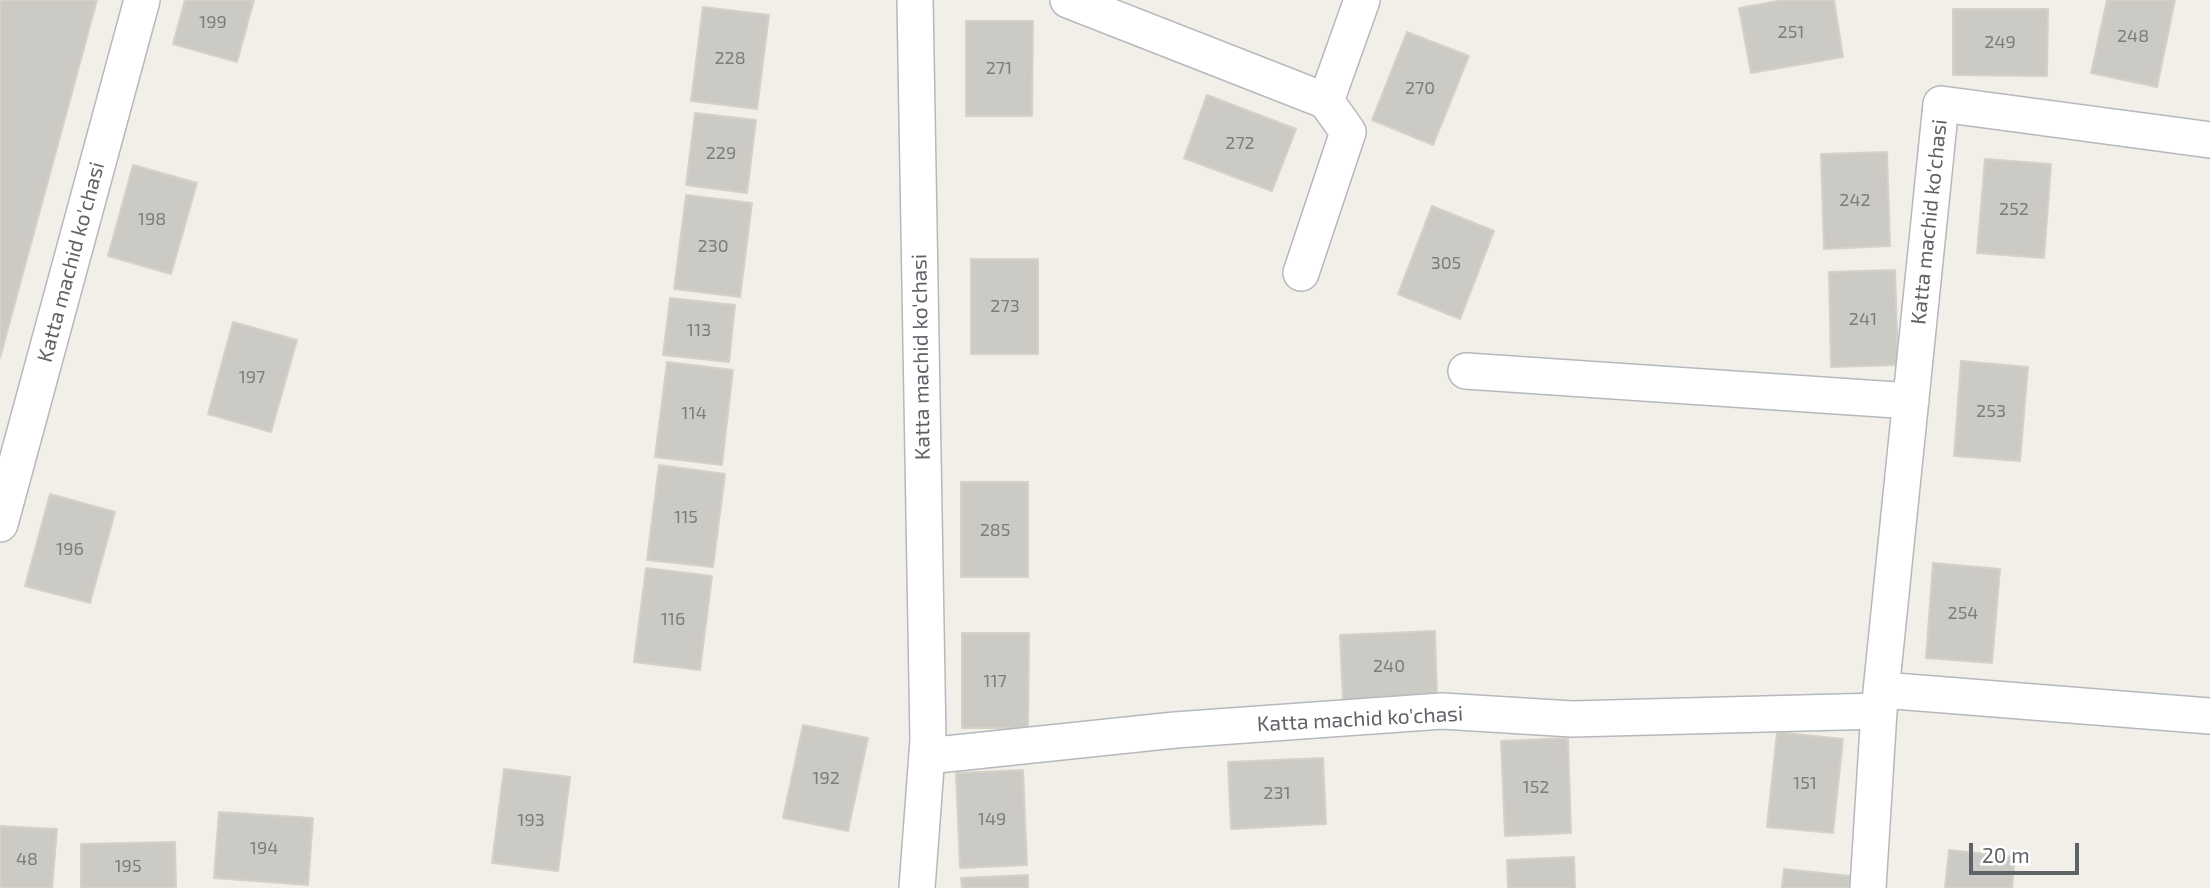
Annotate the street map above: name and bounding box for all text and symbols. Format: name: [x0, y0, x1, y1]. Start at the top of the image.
house number: 199: [199, 11, 227, 33]
house number: 251: [1778, 21, 1804, 43]
house number: 248: [2117, 25, 2149, 47]
house number: 249: [1984, 31, 2016, 53]
house number: 228: [714, 47, 746, 69]
house number: 271: [986, 57, 1012, 79]
house number: 270: [1405, 77, 1435, 99]
street label: Katta machid ko'chasi: [1906, 118, 1952, 326]
house number: 272: [1225, 132, 1255, 154]
house number: 229: [706, 142, 736, 164]
street label: Katta machid ko'chasi: [32, 159, 110, 365]
house number: 242: [1839, 189, 1871, 211]
house number: 252: [1999, 198, 2029, 220]
house number: 198: [138, 208, 166, 230]
house number: 230: [698, 235, 728, 257]
house number: 305: [1431, 252, 1461, 274]
street label: Katta machid ko'chasi: [907, 254, 935, 460]
house number: 273: [990, 295, 1020, 317]
house number: 241: [1849, 308, 1877, 330]
house number: 113: [687, 319, 711, 341]
house number: 197: [239, 366, 265, 388]
house number: 253: [1976, 400, 2006, 422]
house number: 114: [681, 402, 707, 424]
house number: 115: [674, 506, 698, 528]
house number: 285: [980, 519, 1010, 541]
house number: 196: [56, 538, 84, 560]
house number: 254: [1948, 602, 1978, 624]
house number: 116: [661, 608, 685, 630]
house number: 240: [1373, 655, 1405, 677]
house number: 117: [983, 670, 1007, 692]
street label: Katta machid ko'chasi: [1256, 701, 1464, 737]
house number: 192: [812, 767, 840, 789]
house number: 151: [1793, 772, 1817, 794]
house number: 152: [1523, 776, 1549, 798]
house number: 231: [1263, 782, 1291, 804]
house number: 149: [978, 808, 1006, 830]
house number: 193: [517, 809, 545, 831]
scale bar: [1972, 828, 2082, 872]
house number: 194: [250, 837, 278, 859]
text: 20 m: [1982, 842, 2030, 867]
house number: 48: [16, 848, 38, 870]
house number: 195: [114, 855, 142, 877]

